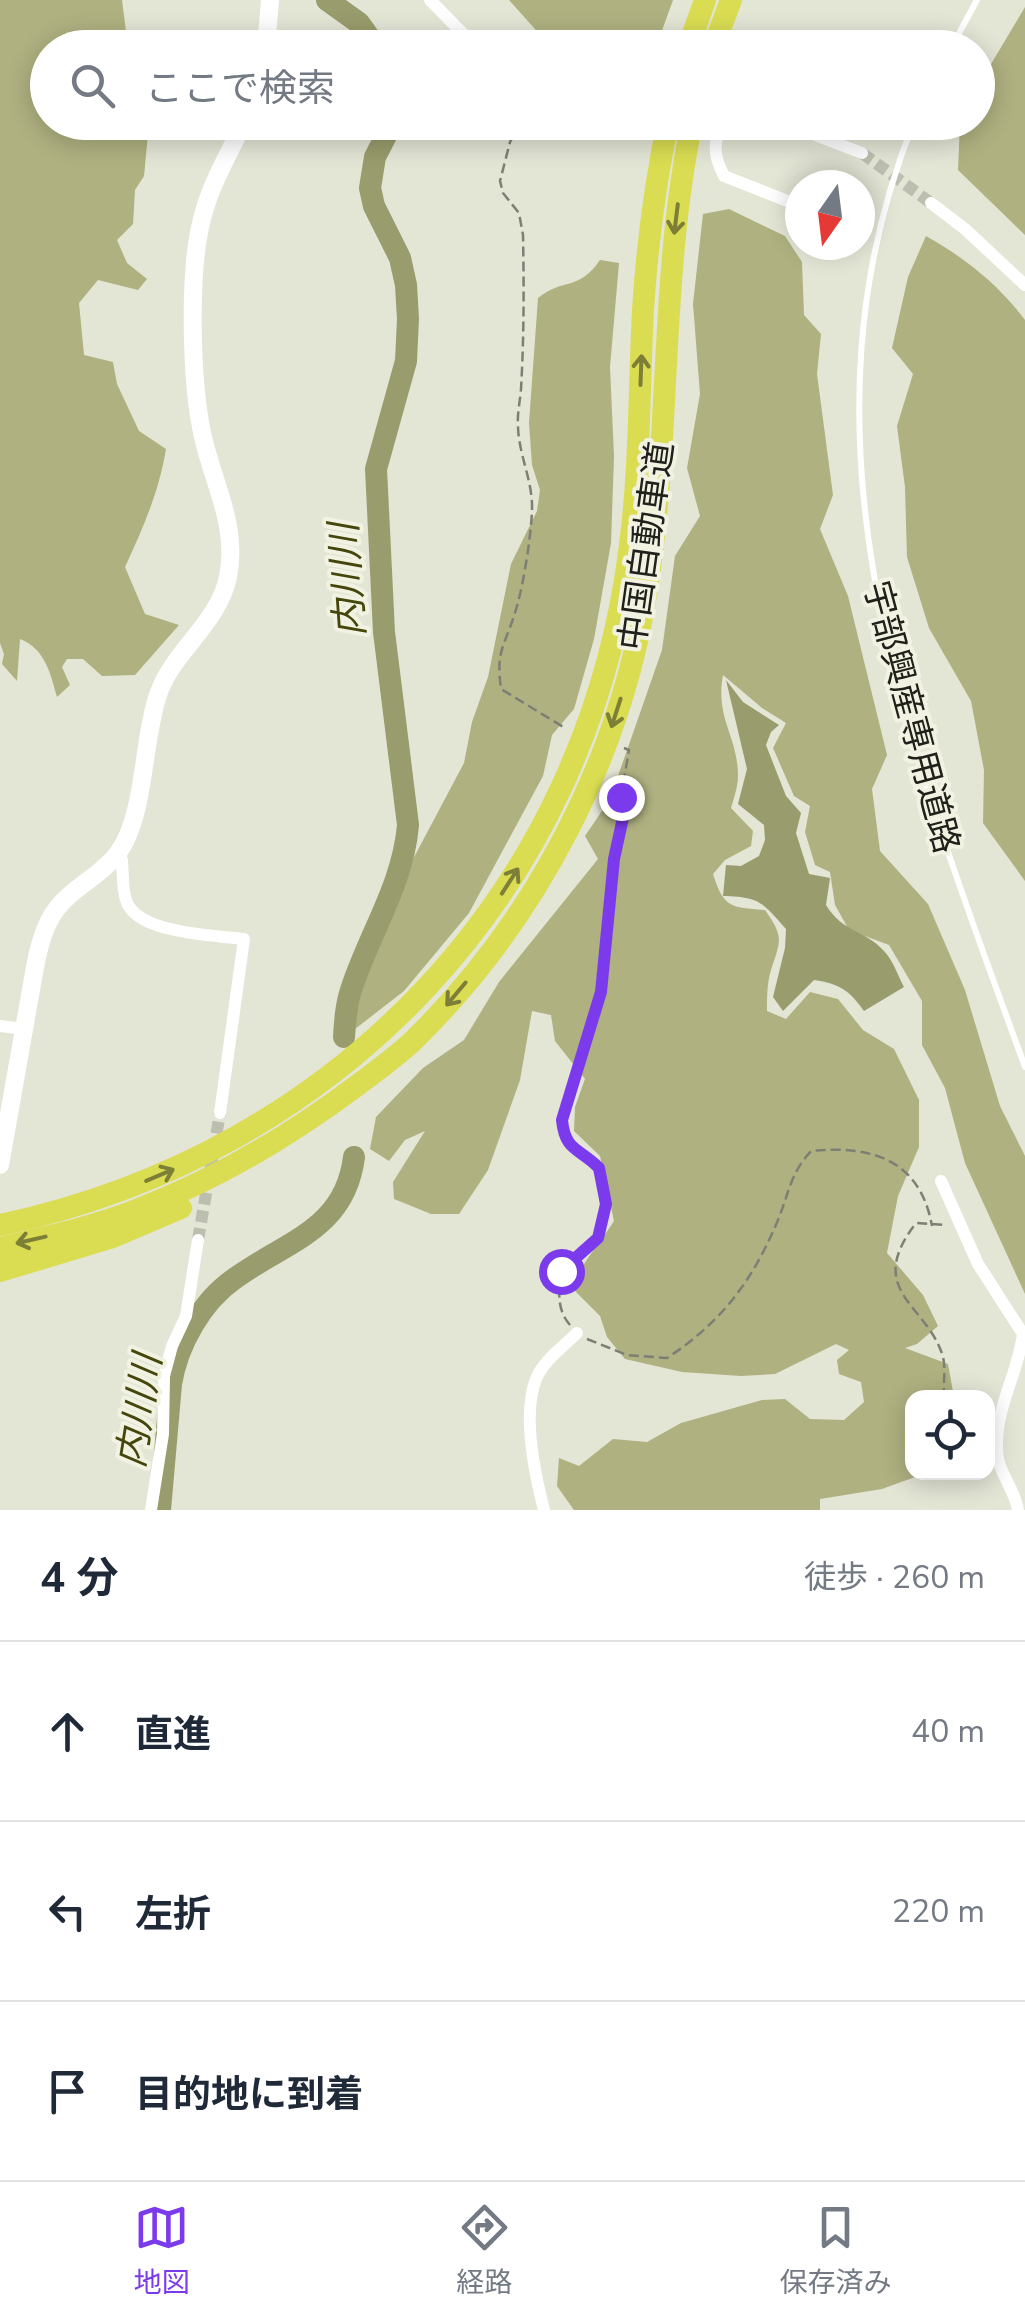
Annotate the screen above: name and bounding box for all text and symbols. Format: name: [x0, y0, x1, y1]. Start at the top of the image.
search box: [30, 30, 995, 140]
icon: search: [65, 58, 120, 113]
text: ここで検索: [145, 63, 335, 114]
north arrow: [785, 170, 875, 260]
one-way arrow: [666, 202, 685, 234]
one-way arrow: [632, 354, 651, 386]
street label: 中国自動車道: [609, 439, 684, 653]
water label: 内川川: [318, 517, 377, 639]
street label: 宇部興産専用道路: [853, 576, 970, 858]
one-way arrow: [605, 697, 623, 728]
route end: [599, 775, 645, 821]
one-way arrow: [500, 867, 521, 895]
one-way arrow: [445, 980, 467, 1006]
one-way arrow: [144, 1165, 174, 1183]
one-way arrow: [16, 1232, 48, 1250]
route start: [539, 1249, 585, 1295]
water label: 内川川: [105, 1347, 174, 1471]
map controls: [905, 1390, 995, 1480]
button: locate: [905, 1390, 995, 1480]
text: 4 分: [40, 1550, 119, 1607]
text: 徒歩 · 260 m: [804, 1556, 985, 1599]
icon: ahead: [40, 1704, 95, 1759]
text: 直進: [135, 1709, 211, 1760]
text: 40 m: [911, 1710, 985, 1753]
icon: left: [40, 1884, 95, 1939]
text: 左折: [135, 1889, 211, 1940]
text: 220 m: [892, 1890, 985, 1933]
icon: arrive: [40, 2064, 95, 2119]
text: 目的地に到着: [135, 2069, 363, 2120]
tab: 地図: [133, 2200, 190, 2302]
tab: 経路: [456, 2200, 513, 2302]
tab: 保存済み: [779, 2200, 892, 2302]

